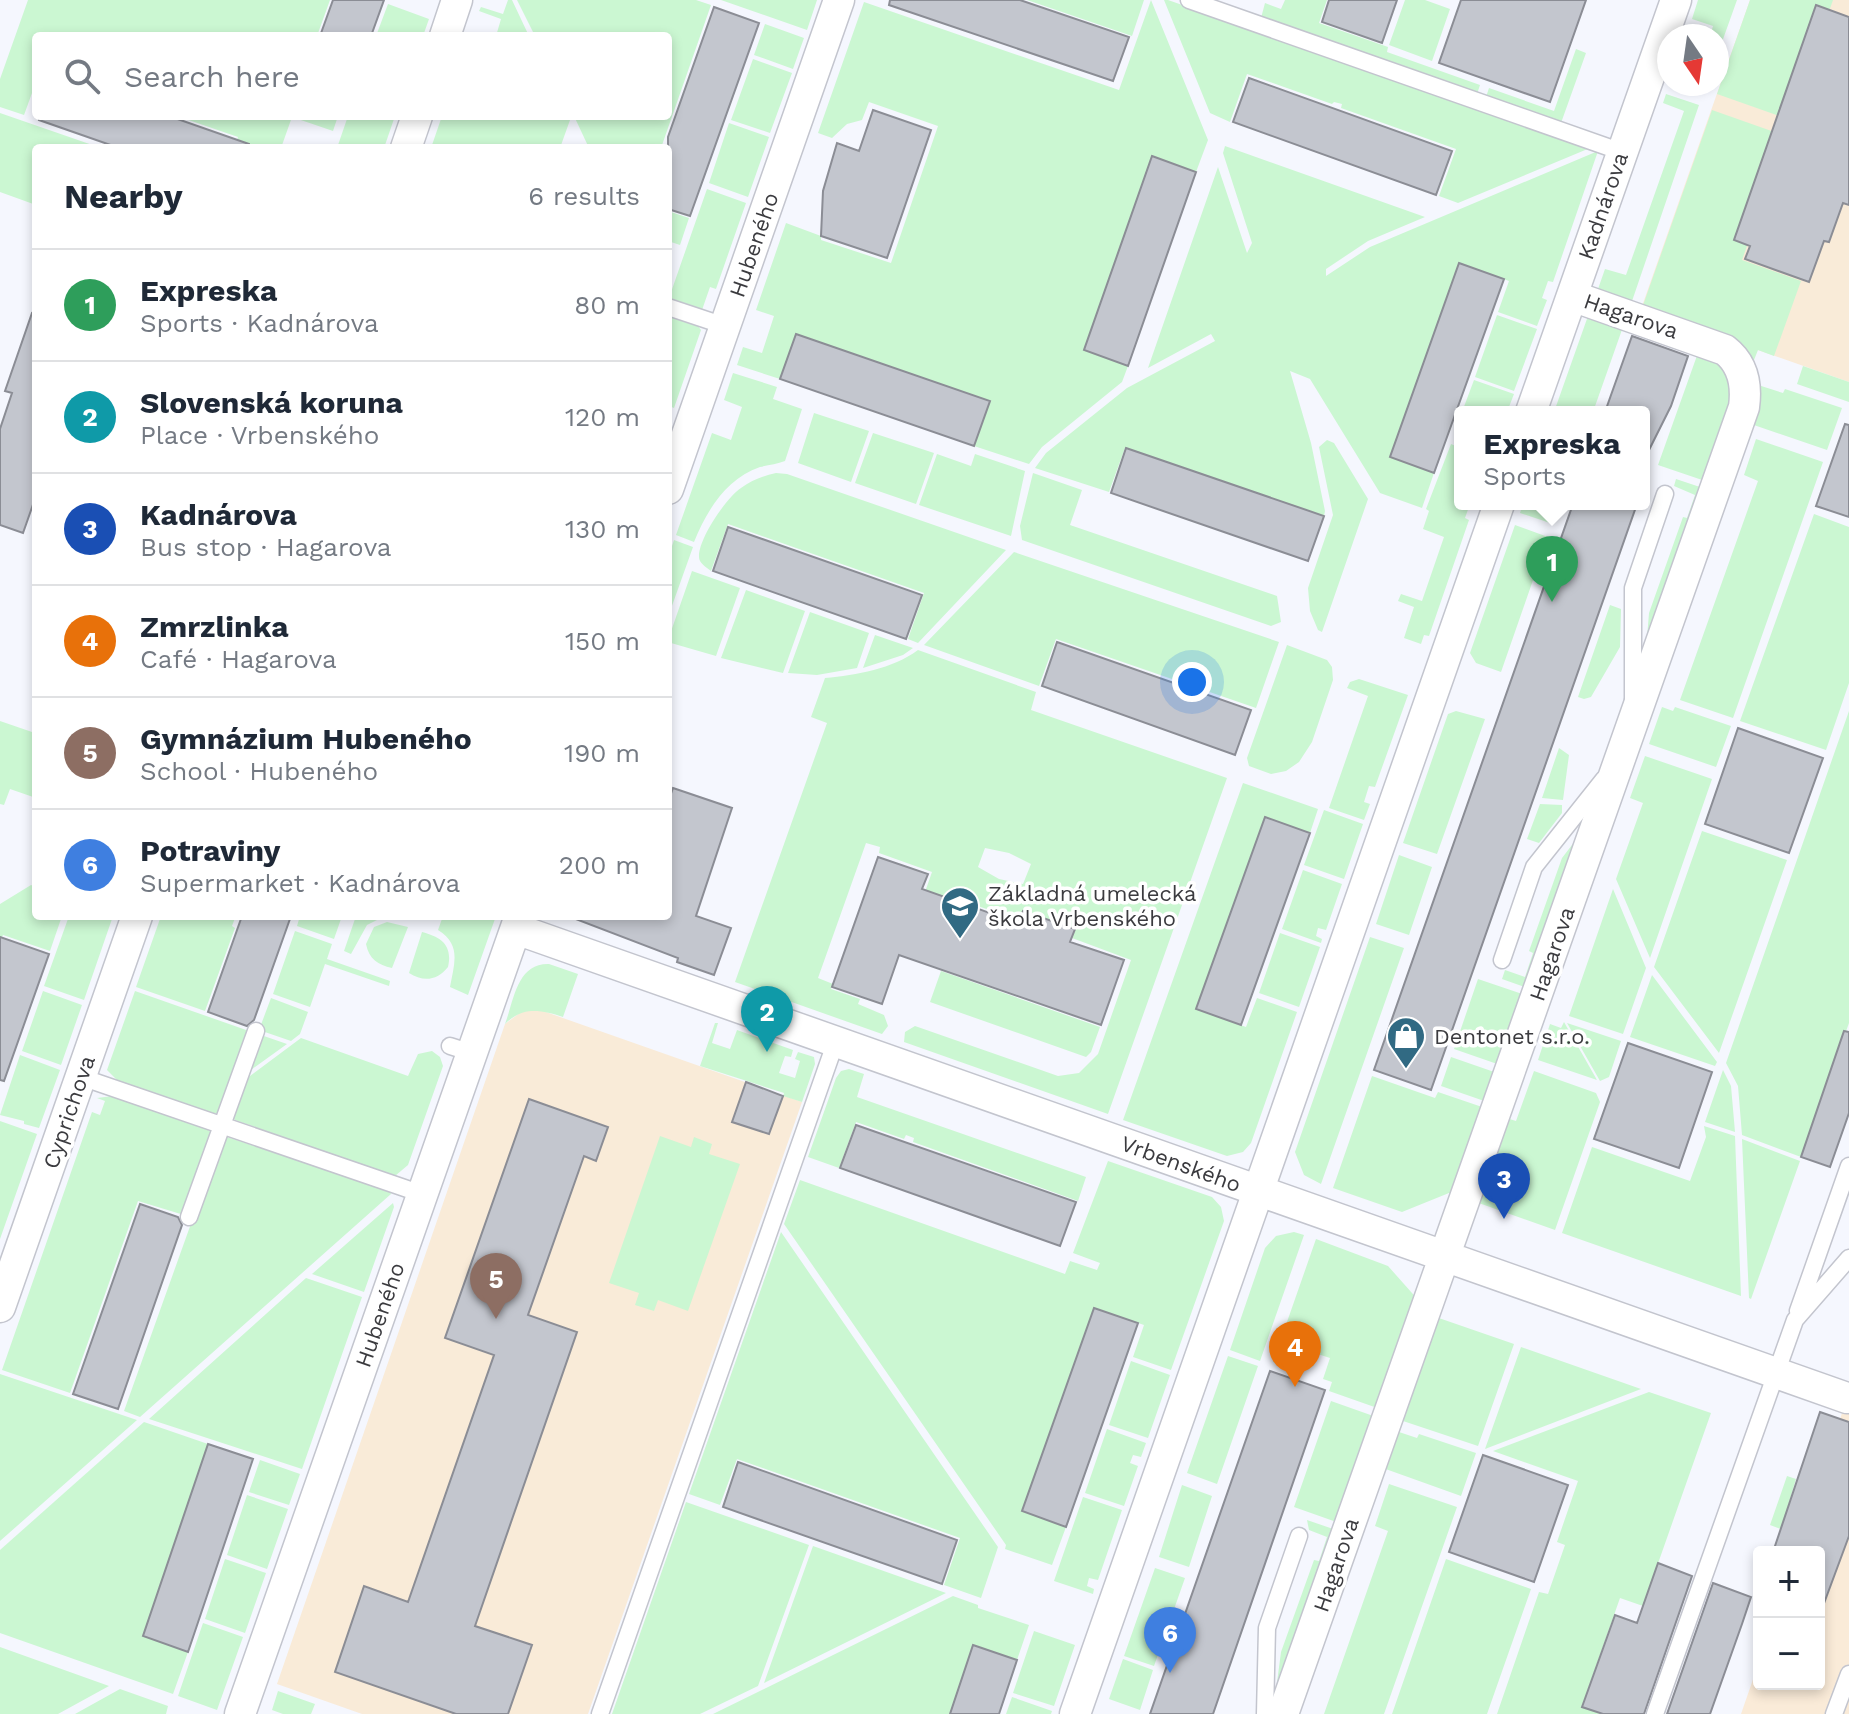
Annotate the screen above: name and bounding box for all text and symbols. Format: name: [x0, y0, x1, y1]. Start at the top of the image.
north arrow: [1657, 24, 1729, 96]
search box: [32, 32, 672, 120]
icon: search: [60, 54, 104, 98]
text: Search here: [124, 59, 300, 94]
street label: Kadnárova: [1573, 149, 1633, 263]
text: Nearby: [64, 176, 183, 216]
text: 6 results: [528, 181, 640, 211]
street label: Hubeného: [724, 189, 784, 301]
text: Expreska: [140, 273, 277, 308]
street label: Hagarova: [1581, 288, 1681, 344]
text: 1: [84, 290, 96, 320]
text: 80 m: [574, 290, 640, 320]
text: Sports · Kadnárova: [140, 308, 379, 338]
text: Slovenská koruna: [140, 385, 403, 420]
text: 2: [82, 402, 98, 432]
text: 120 m: [565, 402, 640, 432]
popup: [1454, 406, 1650, 510]
text: Place · Vrbenského: [140, 420, 379, 450]
text: Expreska: [1483, 426, 1621, 461]
text: Sports: [1483, 461, 1566, 491]
text: Kadnárova: [140, 497, 297, 532]
text: 3: [82, 514, 98, 544]
text: 130 m: [565, 514, 640, 544]
text: Bus stop · Hagarova: [140, 532, 392, 562]
pin: 1: [1526, 536, 1578, 602]
text: Zmrzlinka: [140, 609, 289, 644]
text: 4: [82, 626, 98, 656]
text: 150 m: [565, 626, 640, 656]
text: Café · Hagarova: [140, 644, 337, 674]
your location: [1172, 662, 1212, 702]
text: Gymnázium Hubeného: [140, 721, 472, 756]
text: 5: [82, 738, 98, 768]
text: 190 m: [564, 738, 640, 768]
text: School · Hubeného: [140, 756, 378, 786]
text: Potraviny: [140, 833, 280, 868]
text: 6: [82, 850, 98, 880]
text: 200 m: [559, 850, 640, 880]
text: Supermarket · Kadnárova: [140, 868, 460, 898]
place label: Základná umelecká škola Vrbenského: [988, 881, 1197, 931]
school or university icon: Základná umelecká škola Vrbenského: [939, 885, 981, 940]
street label: Hagarova: [1524, 904, 1580, 1004]
pin: 2: [741, 986, 793, 1052]
shop icon: Dentonet s.r.o.: [1385, 1015, 1427, 1070]
place label: Dentonet s.r.o.: [1434, 1024, 1590, 1049]
street label: Cyprichova: [38, 1052, 100, 1172]
street label: Vrbenského: [1118, 1131, 1244, 1197]
pin: 3: [1478, 1153, 1530, 1219]
pin: 5: [470, 1253, 522, 1319]
street label: Hubeného: [350, 1259, 410, 1371]
pin: 4: [1269, 1321, 1321, 1387]
street label: Hagarova: [1308, 1515, 1364, 1615]
map controls: [1753, 1546, 1825, 1690]
button: +: [1753, 1546, 1825, 1618]
pin: 6: [1144, 1607, 1196, 1673]
button: −: [1753, 1618, 1825, 1690]

